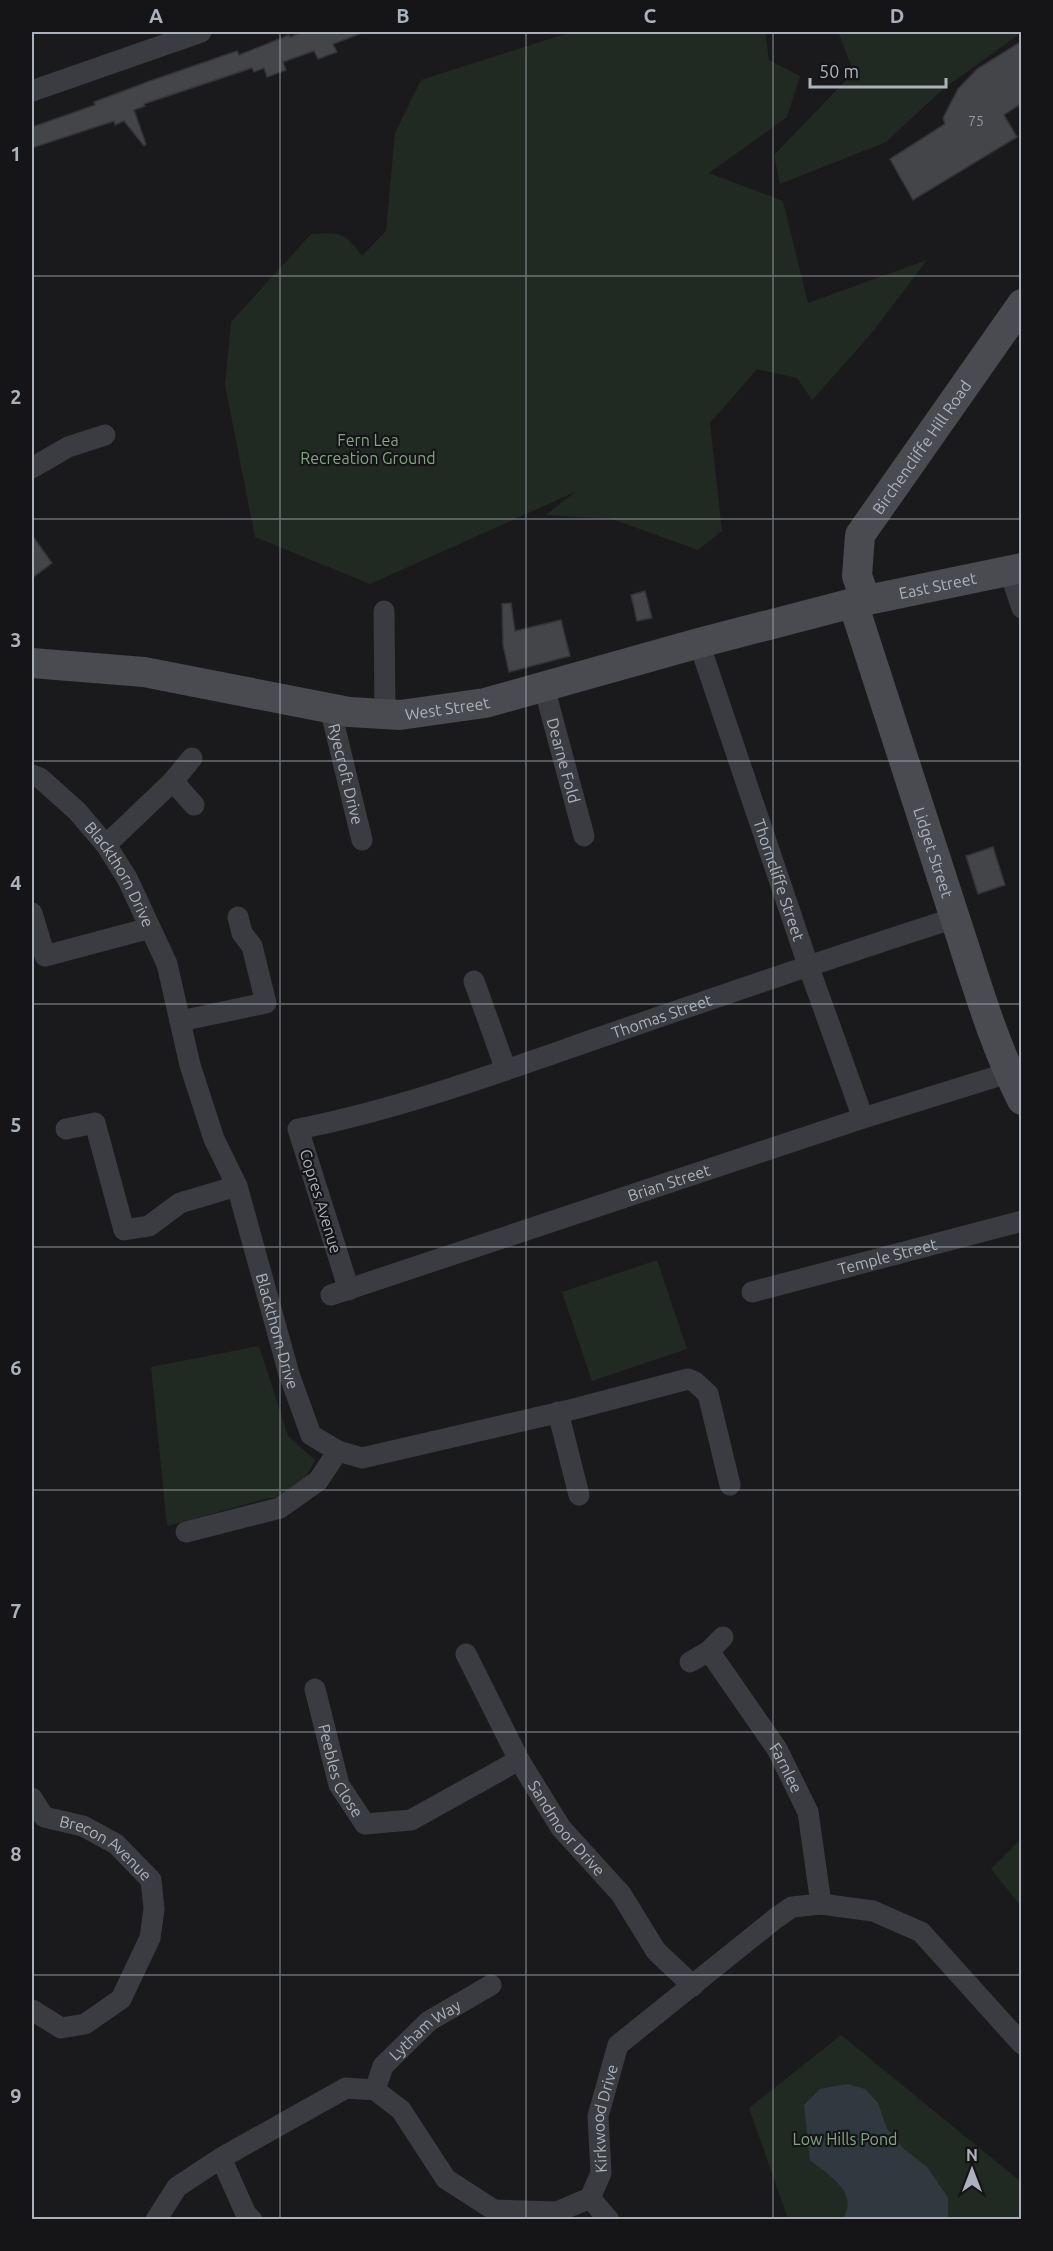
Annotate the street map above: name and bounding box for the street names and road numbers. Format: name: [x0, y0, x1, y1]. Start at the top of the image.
street label: Birchencliffe Hill Road: [869, 377, 975, 517]
street label: East Street: [897, 569, 979, 602]
street label: West Street: [404, 693, 492, 723]
street label: Dearne Fold: [544, 716, 584, 805]
street label: Ryecroft Drive: [325, 722, 367, 826]
street label: Lidget Street: [910, 805, 957, 901]
street label: Thorncliffe Street: [750, 816, 808, 944]
street label: Blackthorn Drive: [81, 818, 157, 930]
street label: Thomas Street: [609, 990, 715, 1042]
street label: Copres Avenue: [297, 1147, 345, 1255]
street label: Brian Street: [625, 1160, 713, 1205]
street label: Temple Street: [836, 1235, 940, 1278]
street label: Blackthorn Drive: [252, 1271, 303, 1391]
street label: Peebles Close: [315, 1722, 367, 1820]
street label: Farnlee: [766, 1739, 806, 1796]
street label: Sandmoor Drive: [525, 1777, 609, 1879]
street label: Brecon Avenue: [58, 1812, 155, 1884]
street label: Lytham Way: [385, 1996, 464, 2064]
street label: Kirkwood Drive: [589, 2062, 621, 2173]

